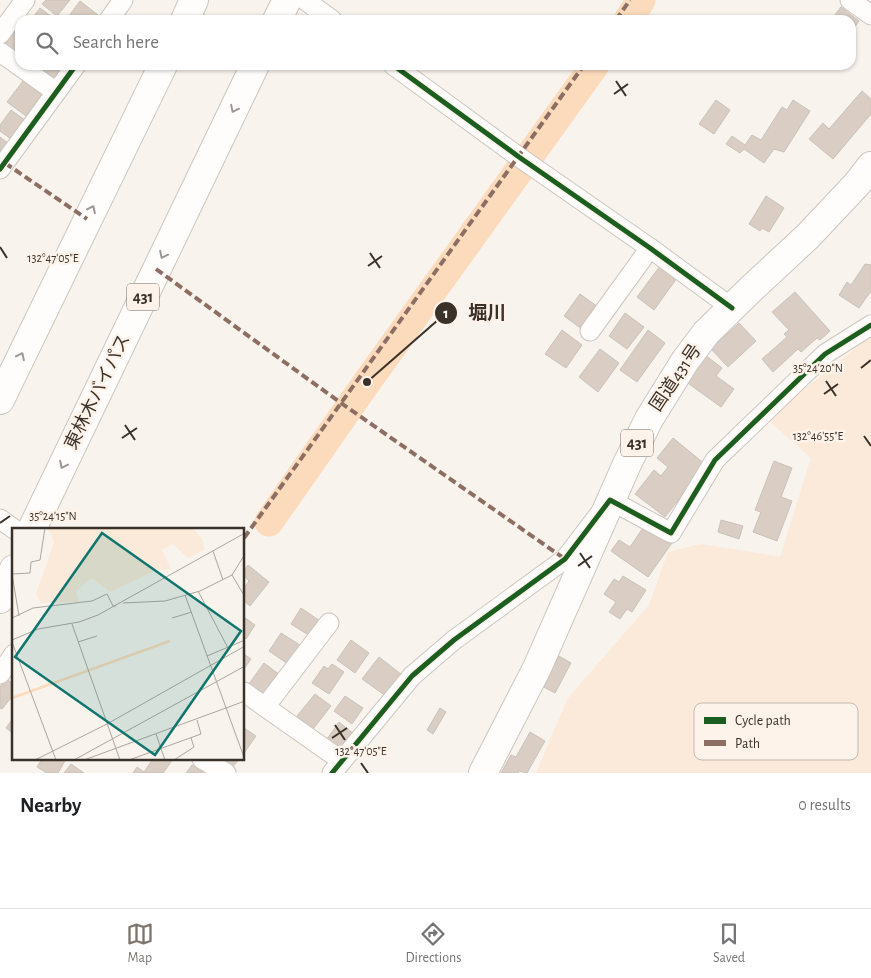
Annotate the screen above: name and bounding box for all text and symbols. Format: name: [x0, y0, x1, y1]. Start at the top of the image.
search box: [15, 15, 856, 70]
icon: search: [33, 29, 61, 57]
text: Search here: [73, 33, 159, 52]
one-way arrow: [230, 104, 240, 113]
one-way arrow: [86, 206, 96, 215]
one-way arrow: [159, 250, 169, 259]
text: 132°47'05"E: [27, 252, 79, 264]
road number: 431: [127, 284, 159, 310]
callout: 堀川: [433, 296, 516, 330]
text: 堀川: [468, 303, 506, 323]
text: 1: [443, 306, 449, 321]
street label: 東林木バイパス: [61, 331, 134, 452]
street label: 国道431号: [646, 340, 705, 415]
one-way arrow: [15, 352, 25, 361]
text: 35°24'20"N: [793, 362, 843, 374]
road number: 431: [621, 429, 653, 456]
text: 132°46'55"E: [793, 430, 844, 442]
one-way arrow: [58, 460, 69, 469]
text: 35°24'15"N: [29, 510, 77, 522]
inset map: [12, 528, 245, 760]
legend: [694, 703, 858, 760]
text: Cycle path: [735, 714, 791, 728]
text: Path: [735, 737, 760, 751]
text: 132°47'05"E: [335, 745, 387, 757]
text: Nearby: [20, 795, 81, 816]
text: 0 results: [798, 797, 851, 813]
tab: Map: [126, 920, 154, 967]
tab: Directions: [406, 920, 461, 967]
tab: Saved: [713, 920, 745, 967]

